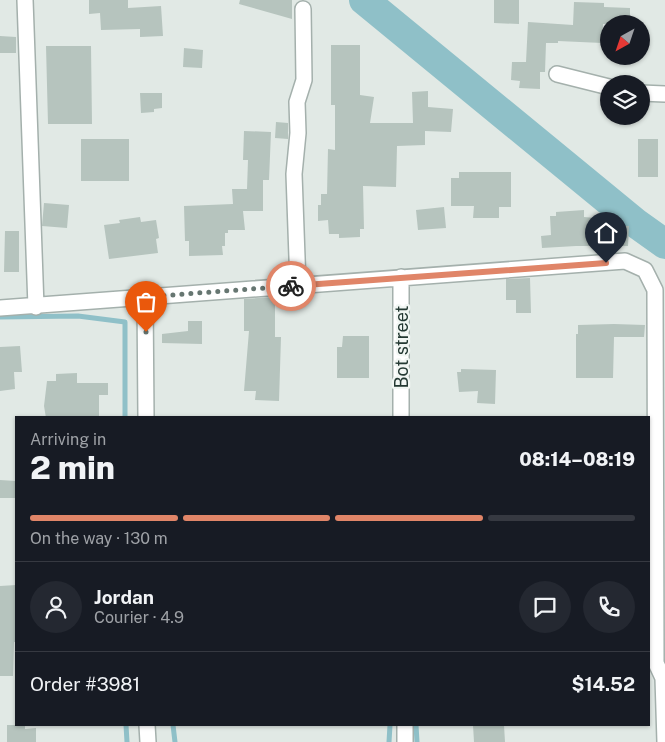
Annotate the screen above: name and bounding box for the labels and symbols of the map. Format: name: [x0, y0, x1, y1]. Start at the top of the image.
north arrow: [600, 15, 650, 65]
pin: [585, 212, 627, 263]
courier: [266, 261, 316, 311]
pin: [125, 281, 167, 332]
street label: Bot street: [391, 305, 412, 389]

